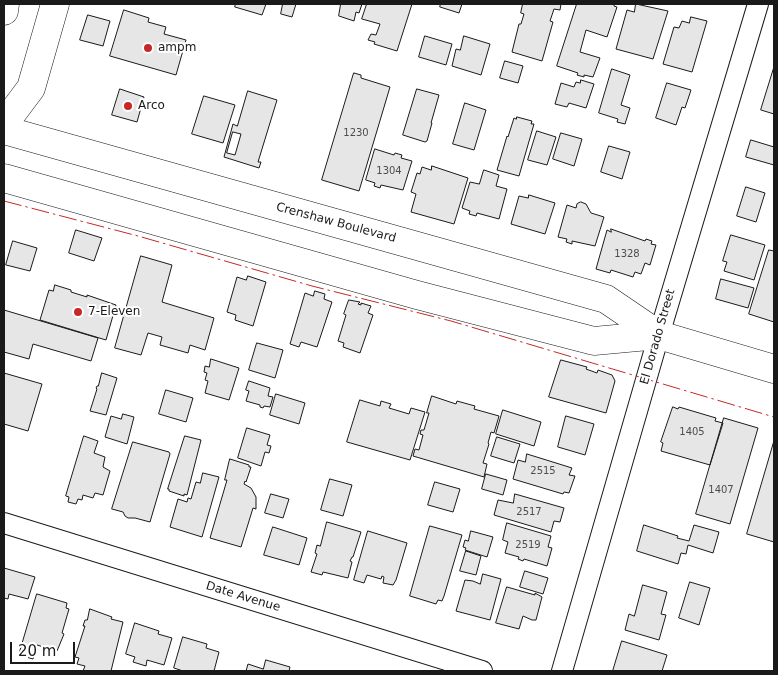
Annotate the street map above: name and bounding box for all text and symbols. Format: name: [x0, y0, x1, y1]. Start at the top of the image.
place label: ampm: [158, 41, 196, 55]
marker: ampm: [142, 42, 154, 54]
place label: Arco: [138, 99, 165, 113]
marker: Arco: [122, 100, 134, 112]
house number: 1230: [343, 127, 369, 139]
house number: 1304: [376, 165, 402, 177]
street label: Crenshaw Boulevard: [274, 200, 398, 246]
house number: 1328: [614, 248, 640, 260]
street label: El Dorado Street: [637, 288, 679, 386]
place label: 7-Eleven: [88, 305, 140, 319]
marker: 7-Eleven: [72, 306, 84, 318]
house number: 1405: [679, 426, 705, 438]
house number: 2515: [530, 465, 556, 477]
house number: 1407: [708, 484, 734, 496]
house number: 2517: [516, 506, 542, 518]
house number: 2519: [515, 539, 541, 551]
street label: Date Avenue: [204, 579, 282, 615]
scale bar: [12, 632, 78, 664]
text: 20 m: [18, 642, 56, 660]

